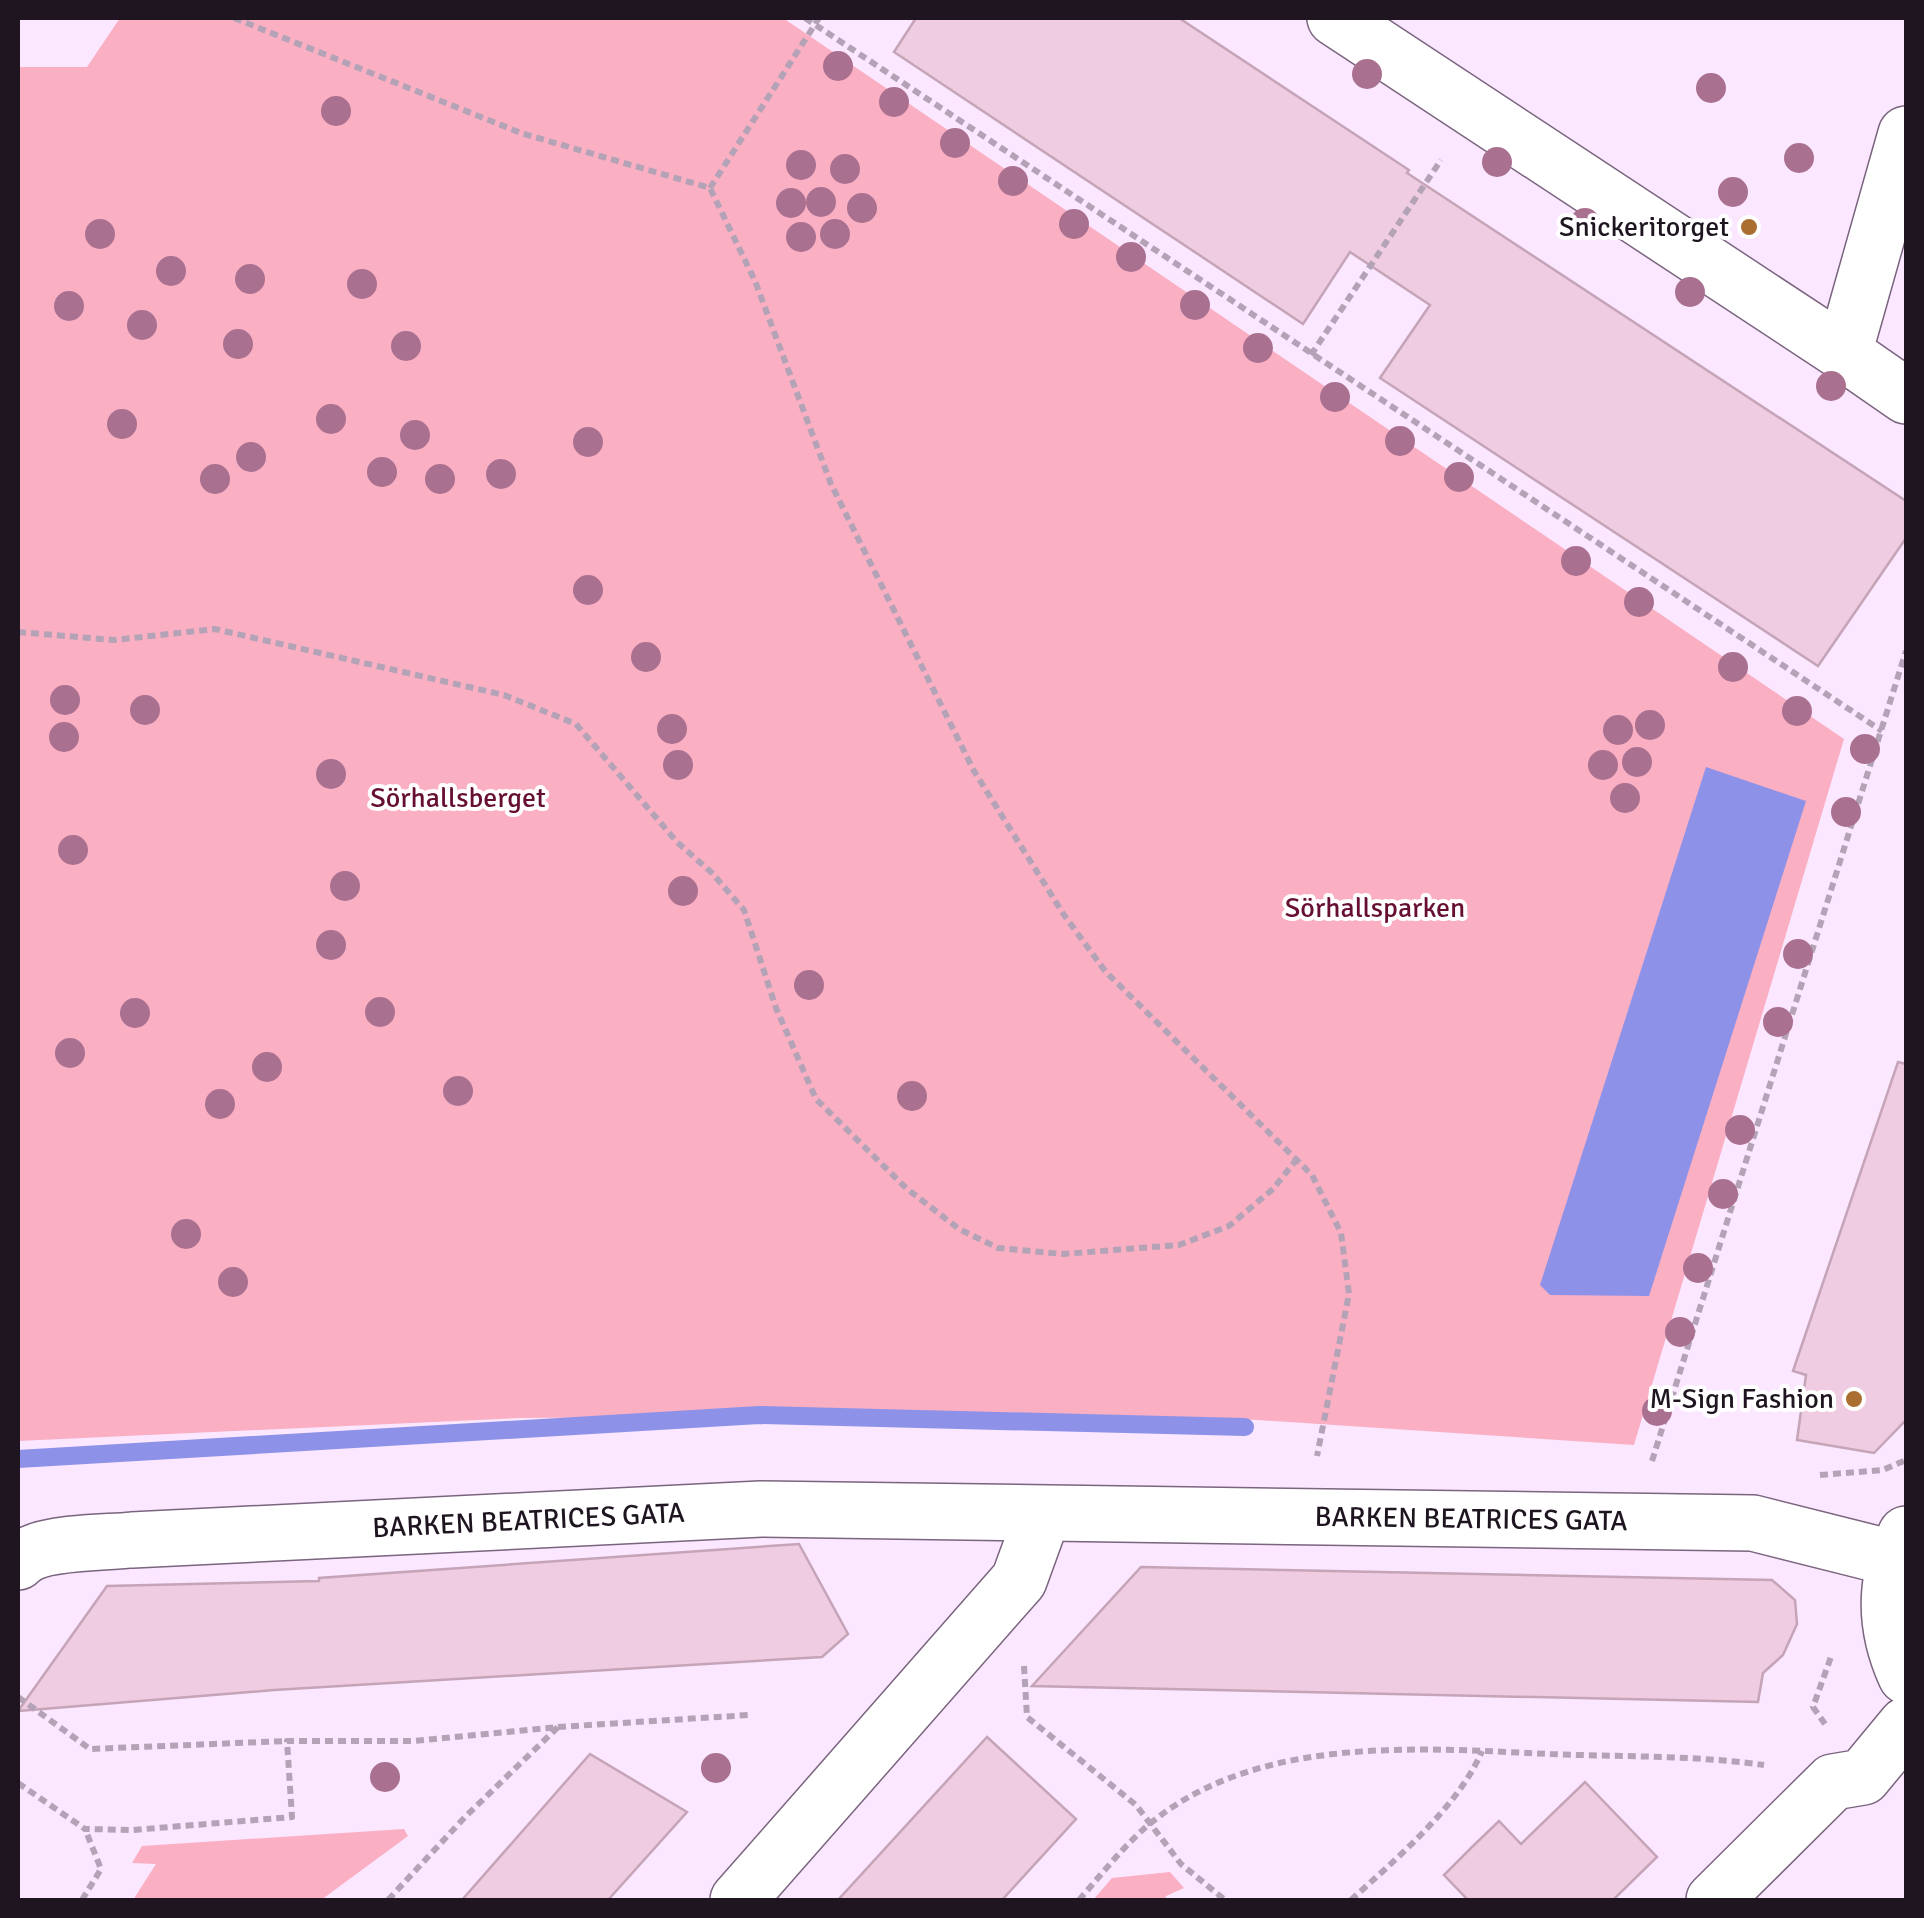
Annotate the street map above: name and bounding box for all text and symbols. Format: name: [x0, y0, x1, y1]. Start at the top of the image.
place label: Snickeritorget: [1559, 210, 1729, 244]
marker: Snickeritorget: [1738, 216, 1760, 238]
park label: Sörhallsberget: [370, 781, 546, 815]
park label: Sörhallsparken: [1285, 891, 1465, 925]
place label: M-Sign Fashion: [1649, 1382, 1834, 1416]
marker: M-Sign Fashion: [1843, 1388, 1865, 1410]
street label: BARKEN BEATRICES GATA: [371, 1496, 686, 1545]
street label: BARKEN BEATRICES GATA: [1314, 1500, 1628, 1538]

